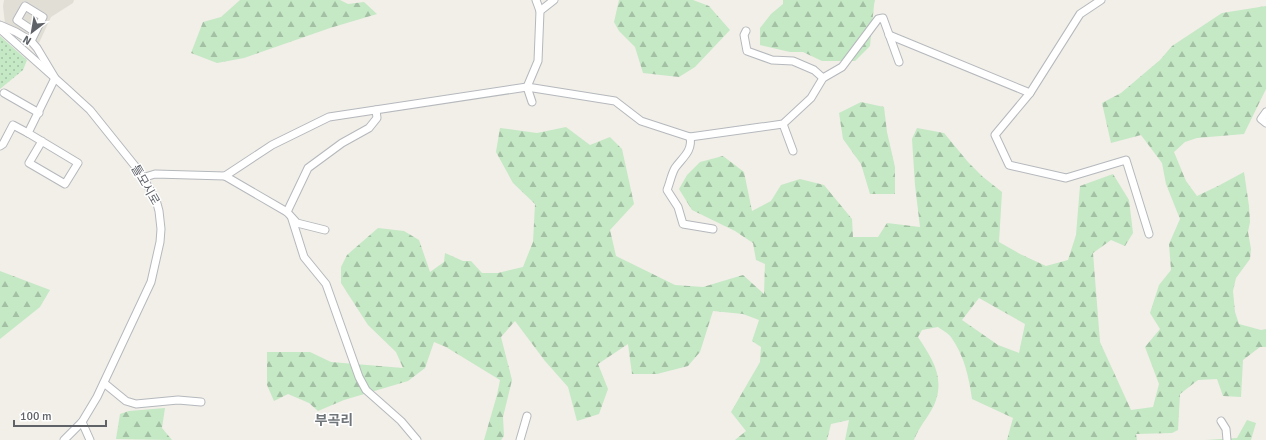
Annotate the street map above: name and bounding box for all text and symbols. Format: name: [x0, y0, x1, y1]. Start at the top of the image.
north arrow: [12, 12, 52, 52]
text: N: [20, 33, 34, 48]
street label: 틀모시로: [127, 162, 163, 208]
scale bar: [14, 402, 106, 428]
text: 100 m: [20, 409, 52, 424]
district label: 부곡리: [315, 412, 353, 429]

